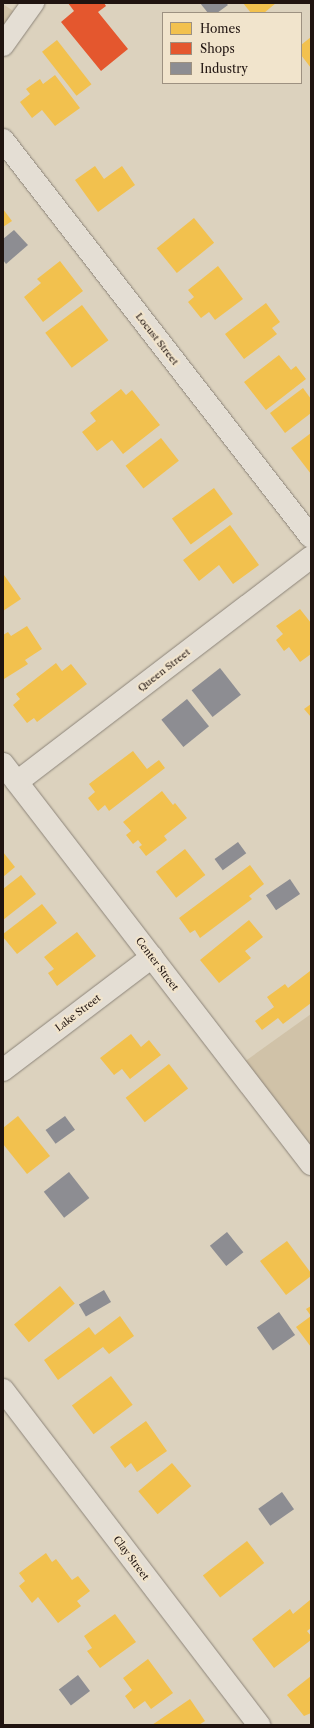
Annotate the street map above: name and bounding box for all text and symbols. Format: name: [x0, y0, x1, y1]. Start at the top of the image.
legend: [162, 12, 302, 84]
text: Homes: [200, 21, 240, 36]
text: Shops: [200, 41, 235, 56]
text: Industry: [200, 61, 248, 76]
street label: Locust Street: [133, 311, 181, 367]
street label: Queen Street: [136, 646, 192, 694]
street label: Center Street: [133, 935, 181, 993]
street label: Lake Street: [53, 992, 103, 1034]
street label: Clay Street: [110, 1534, 152, 1582]

